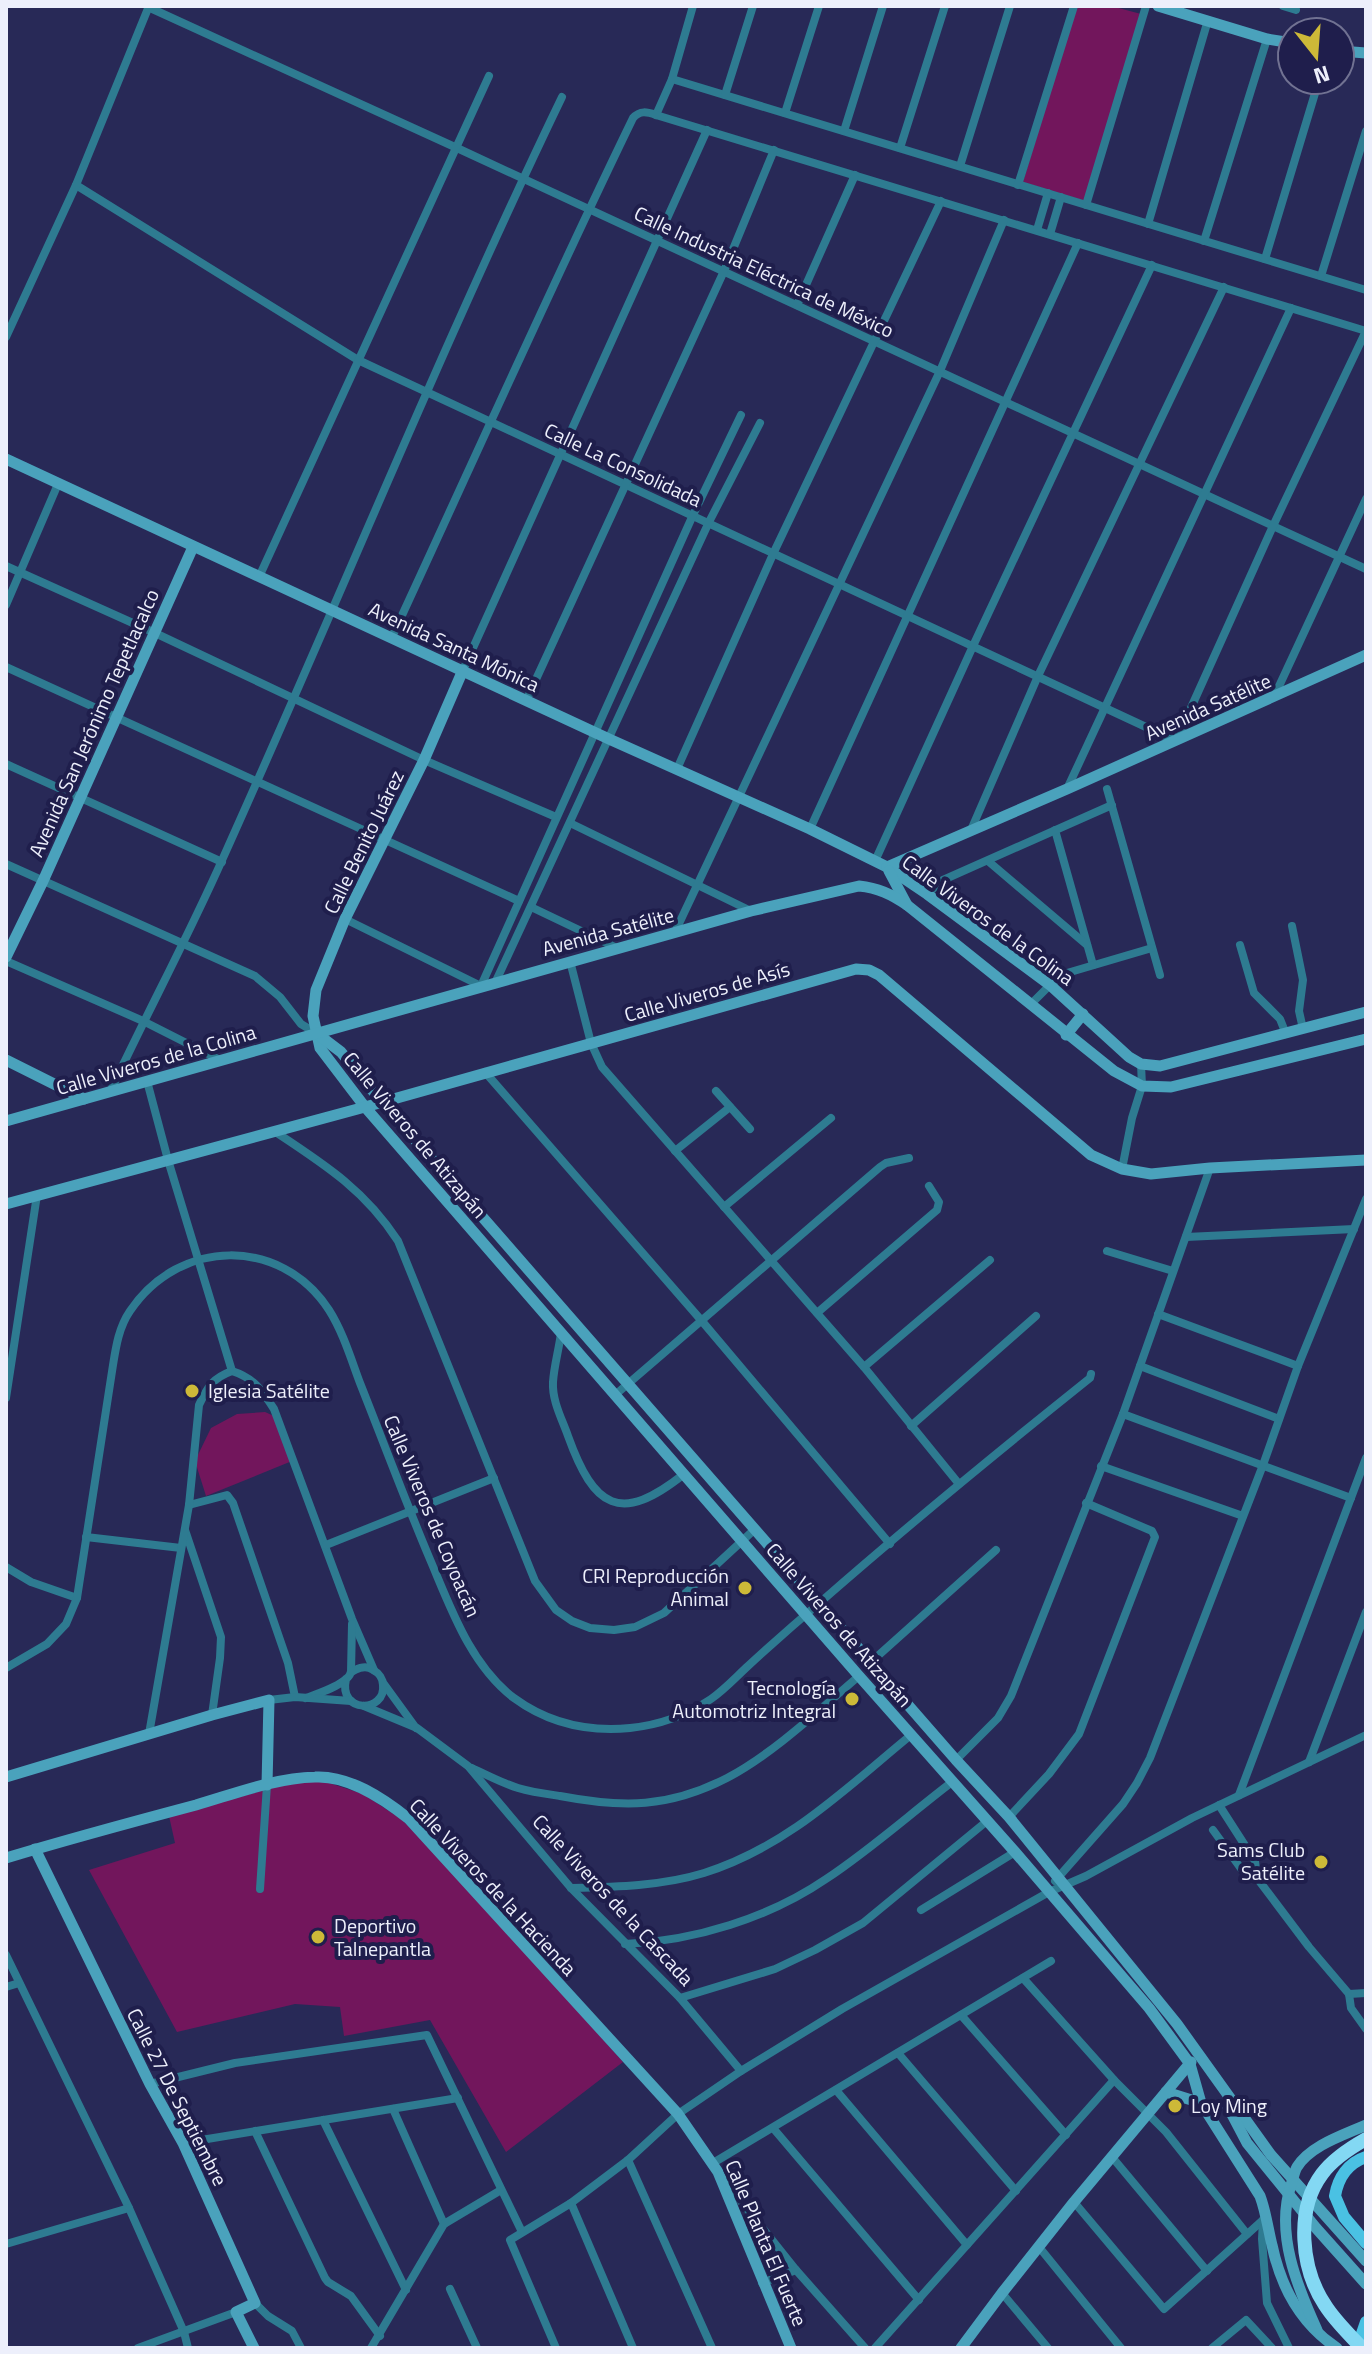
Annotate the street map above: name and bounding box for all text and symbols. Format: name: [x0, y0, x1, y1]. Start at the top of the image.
north arrow: [1276, 16, 1356, 96]
text: N: [1310, 57, 1334, 94]
street label: Calle Industria Eléctrica de México: [629, 198, 899, 346]
street label: Calle La Consolidada: [539, 414, 707, 515]
street label: Avenida San Jerónimo Tepetlacalco: [20, 584, 167, 862]
street label: Avenida Santa Mónica: [364, 593, 545, 700]
street label: Avenida Satélite: [1140, 665, 1276, 748]
street label: Calle Benito Juárez: [315, 765, 412, 919]
street label: Calle Viveros de la Colina: [896, 846, 1081, 993]
street label: Avenida Satélite: [539, 899, 677, 964]
street label: Calle Viveros de Asís: [620, 953, 793, 1030]
street label: Calle Viveros de la Colina: [52, 1016, 259, 1103]
street label: Calle Viveros de Atizapán: [336, 1044, 495, 1225]
place label: Iglesia Satélite: [208, 1375, 330, 1406]
marker: Iglesia Satélite: [183, 1382, 201, 1400]
street label: Calle Viveros de Coyoacán: [376, 1410, 489, 1622]
street label: Calle Viveros de Atizapán: [759, 1535, 920, 1714]
place label: CRI Reproducción Animal: [582, 1560, 729, 1614]
marker: CRI Reproducción Animal: [736, 1579, 754, 1597]
place label: Tecnología Automotriz Integral: [672, 1672, 836, 1726]
marker: Tecnología Automotriz Integral: [843, 1690, 861, 1708]
street label: Calle Viveros de la Hacienda: [402, 1791, 584, 1983]
street label: Calle Viveros de la Cascada: [525, 1807, 701, 1992]
place label: Sams Club Satélite: [1217, 1834, 1305, 1888]
marker: Sams Club Satélite: [1312, 1853, 1330, 1871]
place label: Deportivo Talnepantla: [334, 1910, 431, 1964]
marker: Deportivo Talnepantla: [309, 1928, 327, 1946]
street label: Calle 27 De Septiembre: [119, 2002, 236, 2191]
place label: Loy Ming: [1191, 2090, 1267, 2121]
marker: Loy Ming: [1166, 2097, 1184, 2115]
street label: Calle Planta El Fuerte: [717, 2155, 816, 2331]

